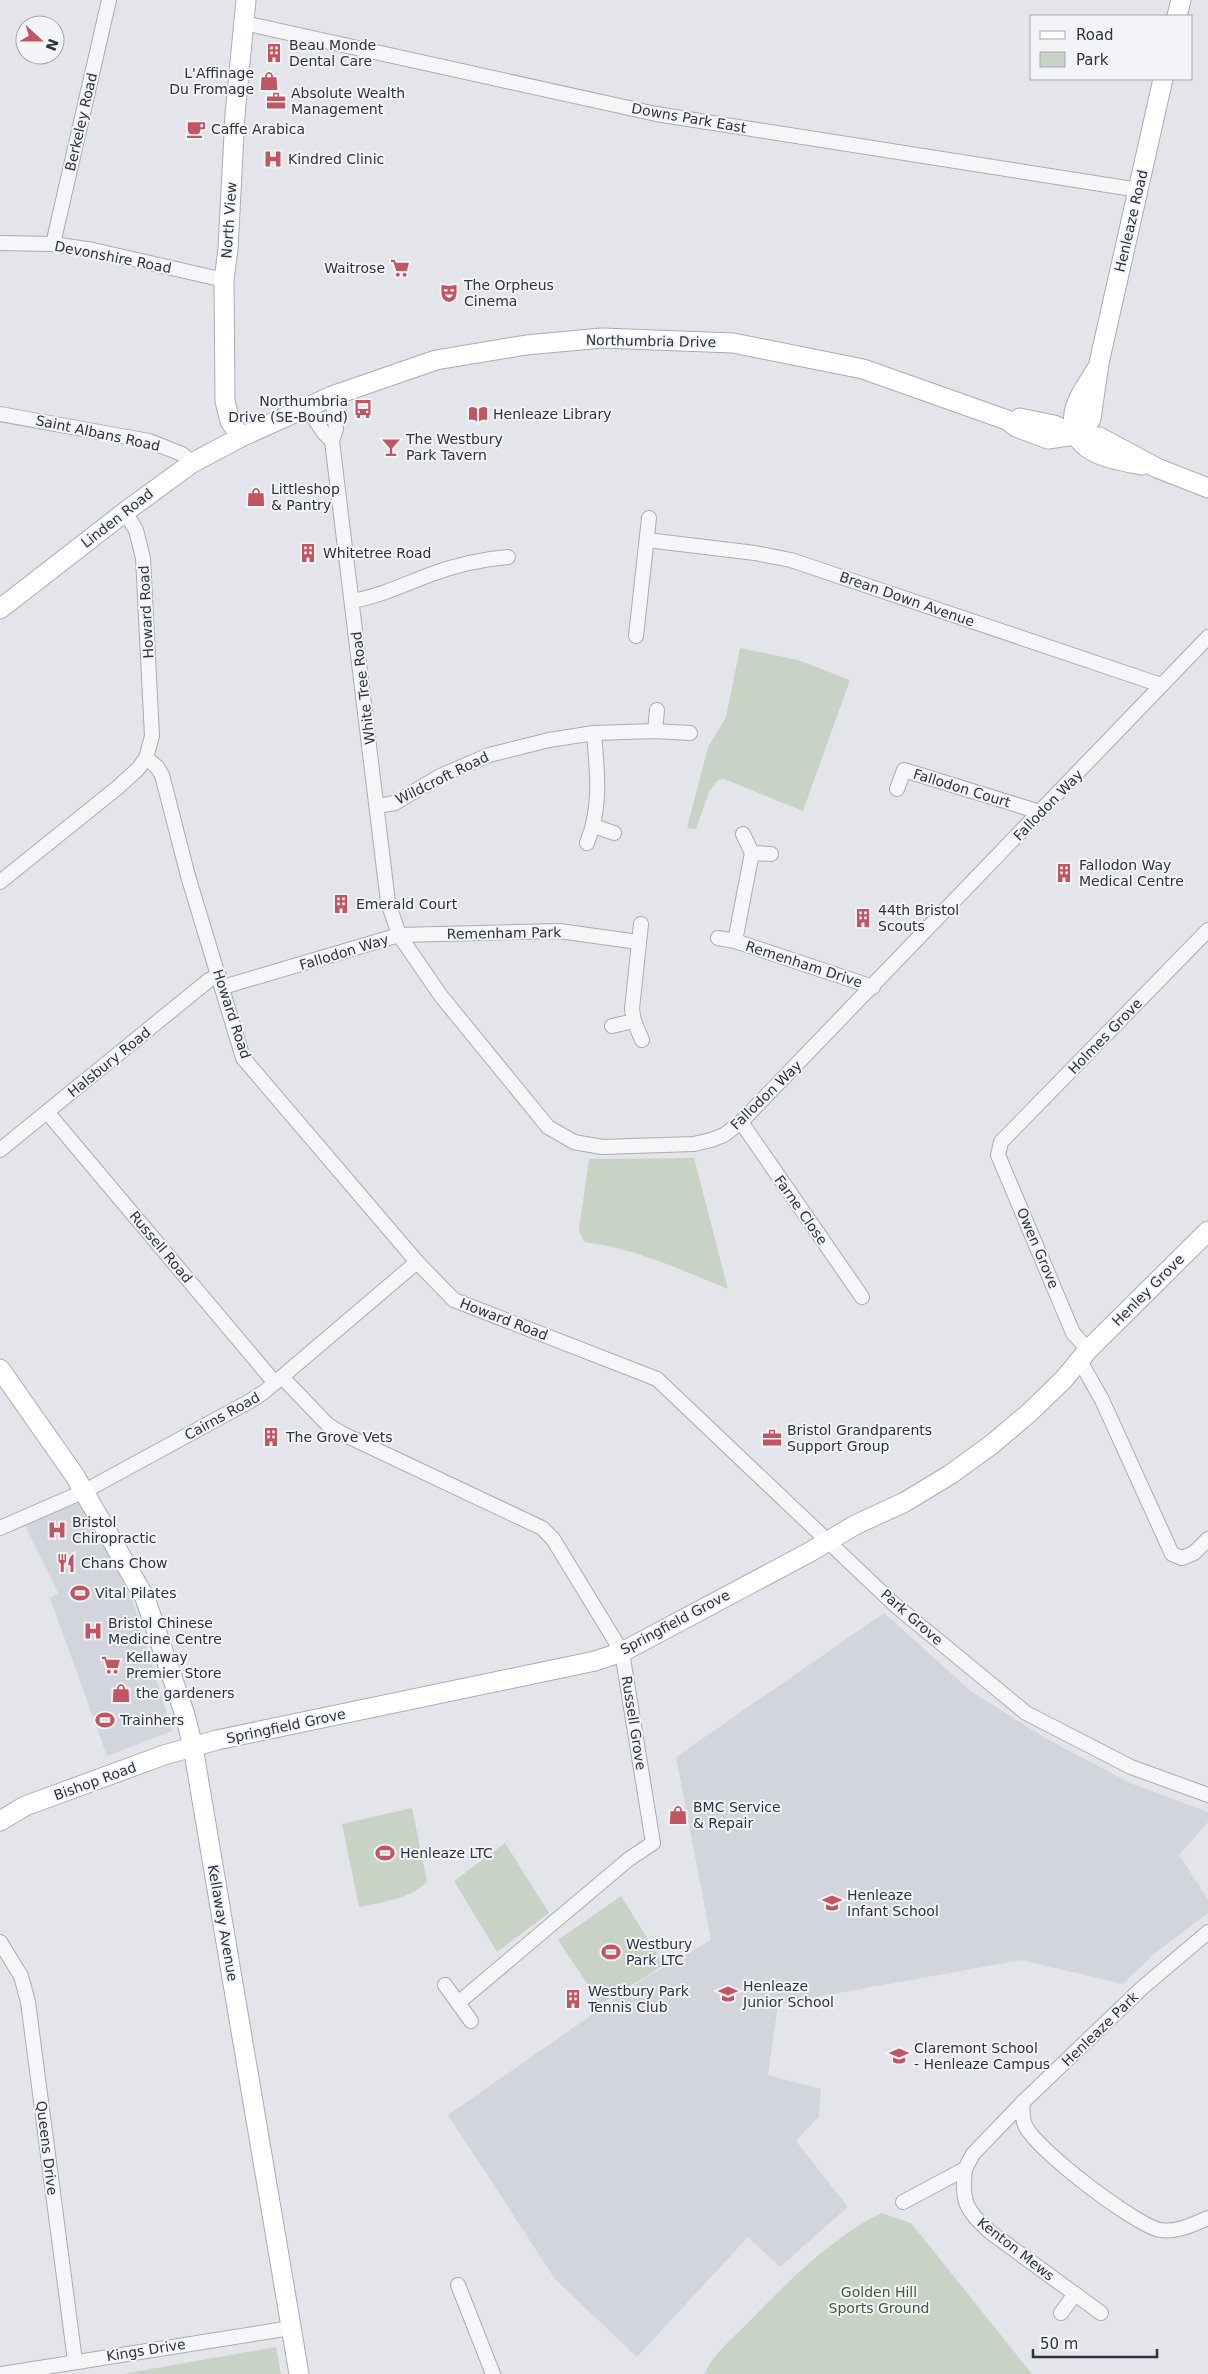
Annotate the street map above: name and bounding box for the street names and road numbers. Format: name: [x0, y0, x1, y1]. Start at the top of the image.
street label: Berkeley Road: [62, 71, 100, 173]
street label: Downs Park East: [630, 100, 748, 136]
street label: Henleaze Road: [1111, 168, 1151, 274]
street label: North View: [218, 181, 240, 259]
street label: Devonshire Road: [53, 238, 173, 276]
street label: Northumbria Drive: [586, 332, 716, 350]
street label: Saint Albans Road: [34, 412, 162, 454]
street label: Linden Road: [78, 485, 156, 551]
street label: Howard Road: [136, 565, 156, 659]
street label: Brean Down Avenue: [837, 568, 977, 630]
street label: White Tree Road: [348, 630, 378, 746]
street label: Wildcroft Road: [393, 749, 491, 807]
street label: Fallodon Court: [911, 766, 1013, 811]
street label: Fallodon Way: [1010, 766, 1086, 844]
street label: Remenham Park: [447, 924, 562, 942]
street label: Fallodon Way: [298, 931, 390, 973]
street label: Remenham Drive: [744, 938, 864, 990]
street label: Howard Road: [210, 967, 254, 1061]
street label: Holmes Grove: [1065, 995, 1145, 1077]
street label: Halsbury Road: [64, 1024, 154, 1100]
street label: Fallodon Way: [727, 1057, 805, 1133]
street label: Farne Close: [771, 1172, 831, 1248]
street label: Owen Grove: [1014, 1205, 1062, 1291]
street label: Russell Road: [126, 1208, 196, 1286]
street label: Henley Grove: [1109, 1251, 1187, 1329]
street label: Howard Road: [458, 1295, 550, 1343]
street label: Cairns Road: [182, 1389, 262, 1443]
street label: Springfield Grove: [618, 1586, 732, 1658]
street label: Park Grove: [878, 1586, 946, 1648]
street label: Russell Grove: [619, 1675, 649, 1771]
street label: Springfield Grove: [225, 1706, 347, 1746]
street label: Bishop Road: [52, 1759, 138, 1803]
street label: Kellaway Avenue: [205, 1863, 241, 1983]
street label: Henleaze Park: [1059, 1988, 1142, 2069]
street label: Queens Drive: [33, 2100, 61, 2196]
street label: Kenton Mews: [975, 2214, 1057, 2284]
street label: Kings Drive: [105, 2336, 187, 2364]

